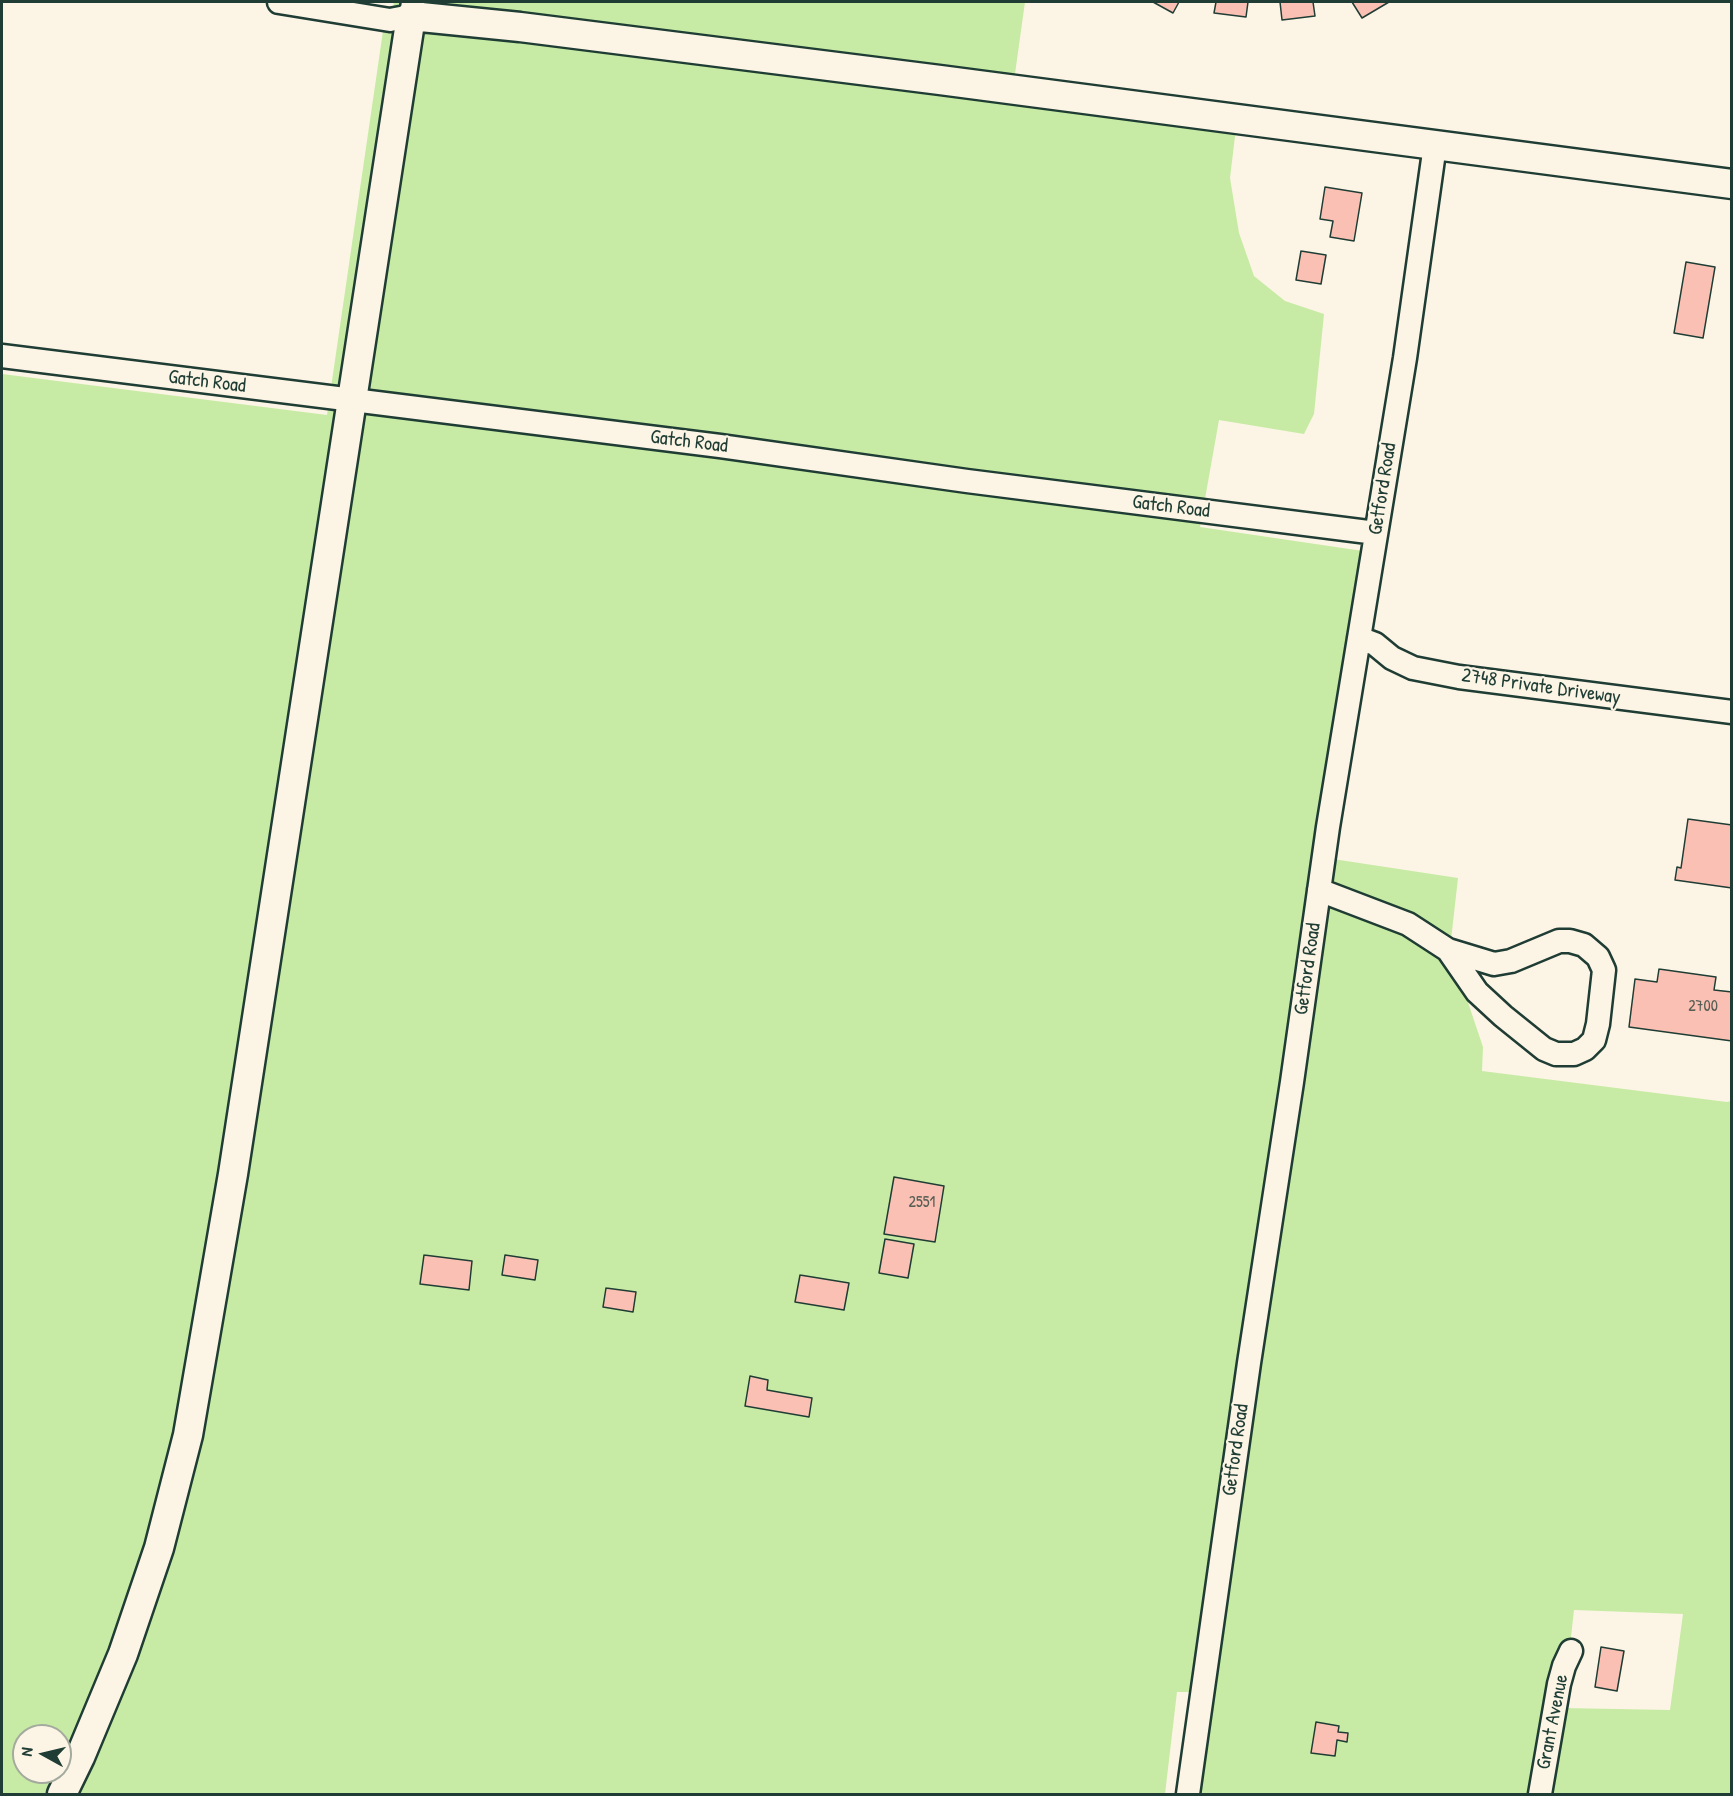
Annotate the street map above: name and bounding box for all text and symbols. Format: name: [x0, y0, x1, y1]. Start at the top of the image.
street label: Gatch Road: [167, 365, 247, 399]
street label: Gatch Road: [649, 425, 729, 459]
street label: Getford Road: [1364, 441, 1402, 537]
street label: Gatch Road: [1131, 490, 1211, 524]
street label: 2748 Private Driveway: [1460, 664, 1622, 710]
street label: Getford Road: [1290, 922, 1326, 1016]
house number: 2700: [1688, 997, 1718, 1017]
house number: 2551: [909, 1193, 935, 1213]
street label: Getford Road: [1218, 1403, 1254, 1497]
street label: Grant Avenue: [1532, 1672, 1574, 1772]
north arrow: [12, 1724, 72, 1784]
text: N: [15, 1746, 38, 1758]

